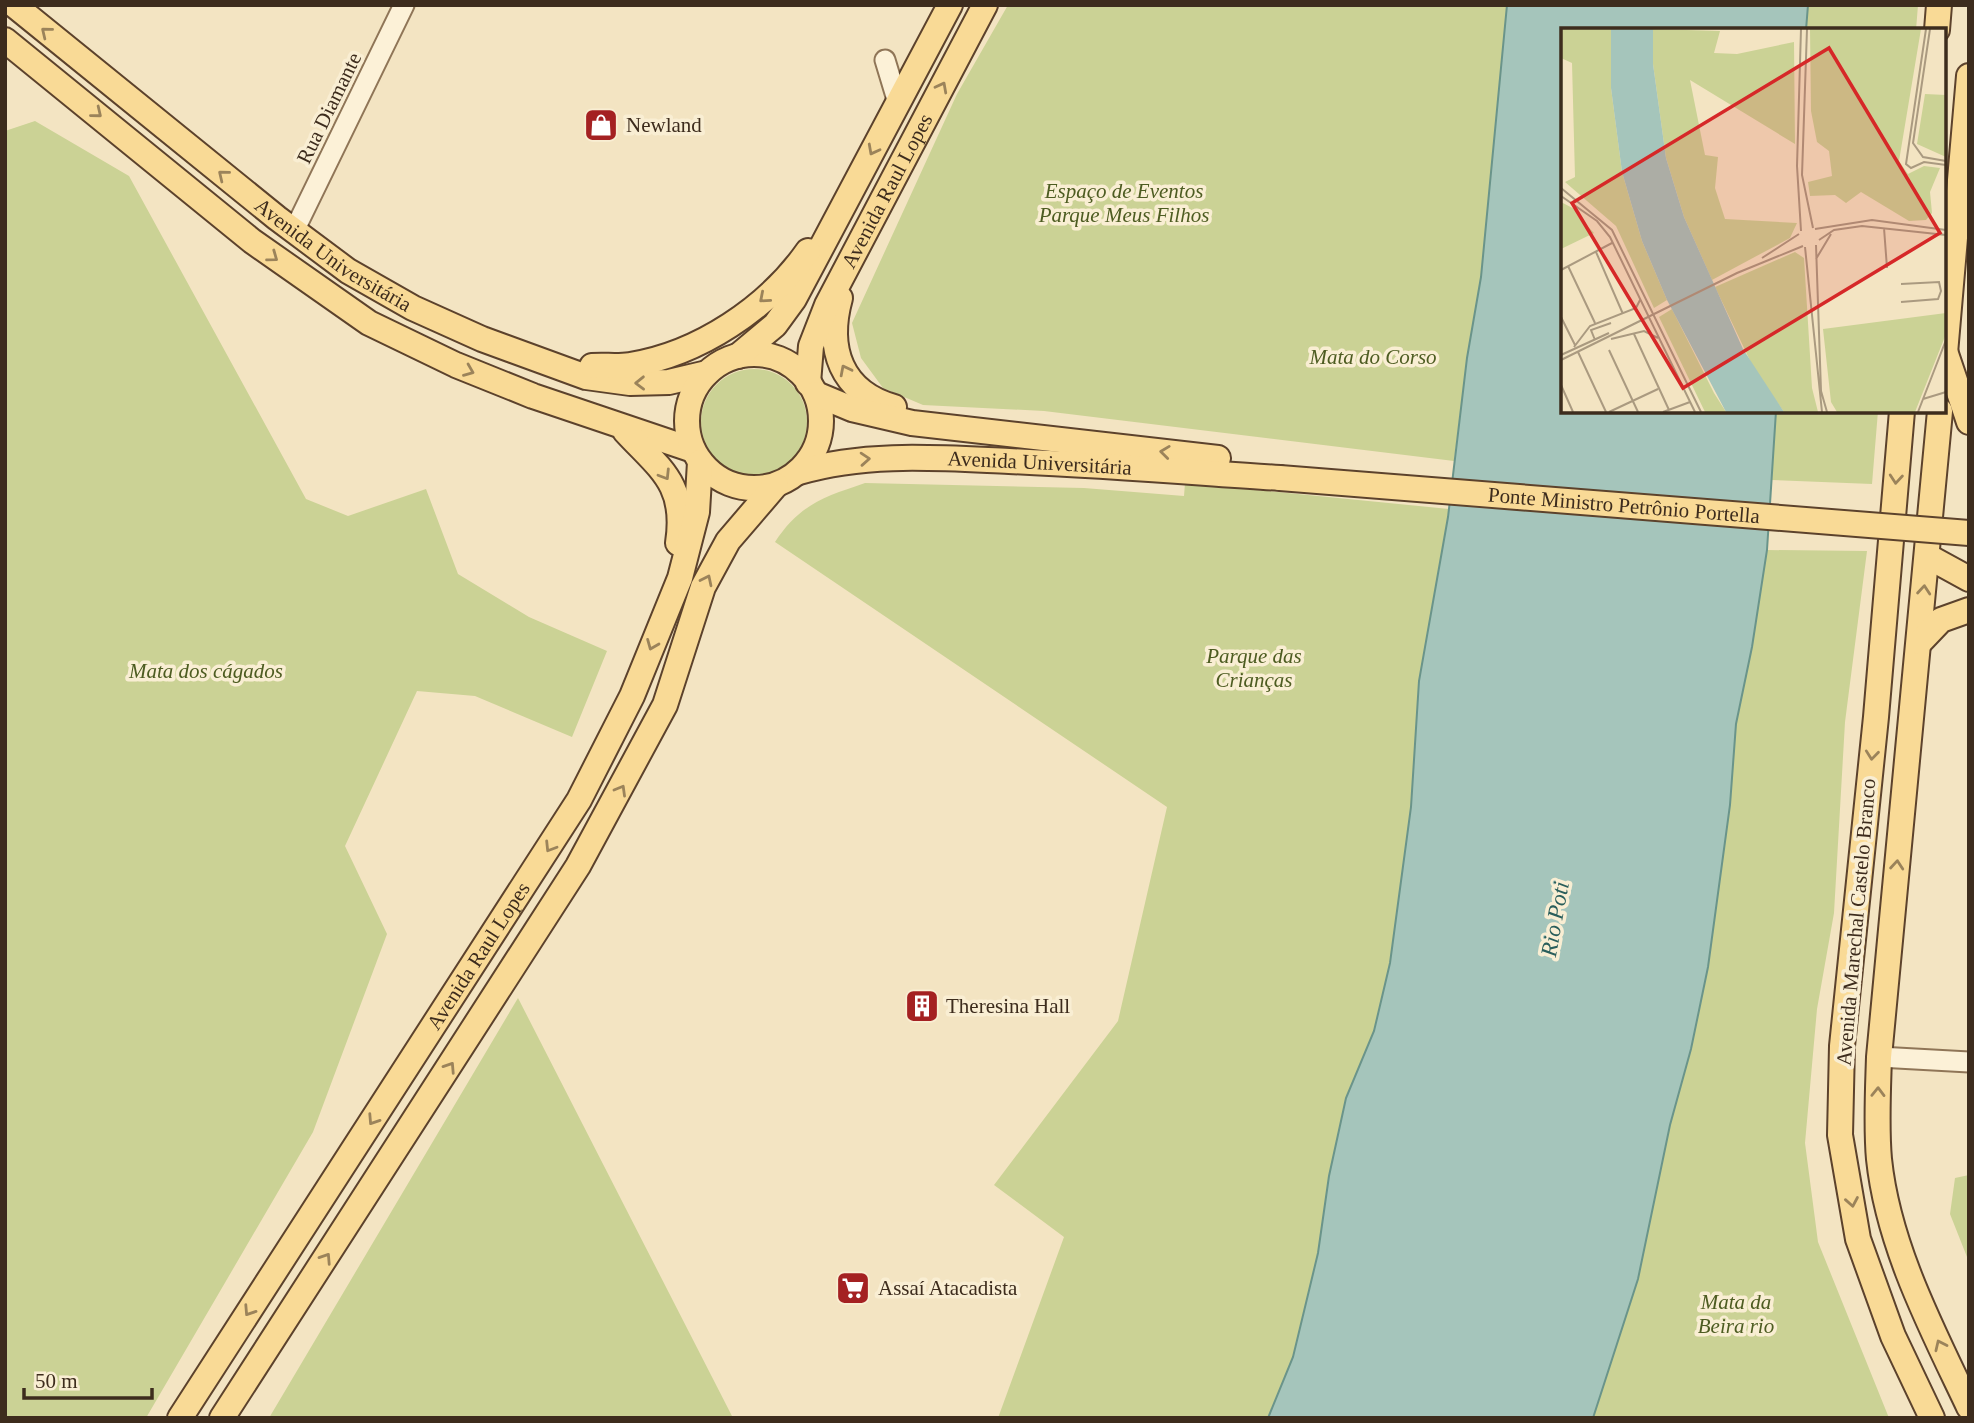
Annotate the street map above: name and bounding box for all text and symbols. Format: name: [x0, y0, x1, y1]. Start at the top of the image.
one-way arrow: [42, 28, 54, 41]
inset map: [1561, 28, 1946, 413]
street label: Rua Diamante: [292, 48, 366, 168]
one-way arrow: [934, 81, 947, 94]
one-way arrow: [88, 105, 101, 117]
shop icon: Newland: [582, 106, 620, 144]
street label: Avenida Raul Lopes: [837, 110, 938, 272]
place label: Newland: [626, 113, 702, 137]
one-way arrow: [868, 143, 882, 156]
one-way arrow: [219, 171, 231, 184]
park label: Espaço de Eventos Parque Meus Filhos: [1038, 179, 1209, 227]
street label: Avenida Universitária: [250, 193, 416, 317]
one-way arrow: [265, 249, 278, 261]
one-way arrow: [760, 290, 773, 302]
park label: Mata do Corso: [1308, 345, 1437, 369]
one-way arrow: [463, 362, 475, 376]
one-way arrow: [839, 365, 853, 377]
one-way arrow: [634, 375, 645, 390]
one-way arrow: [1159, 445, 1170, 460]
street label: Avenida Universitária: [947, 446, 1133, 480]
one-way arrow: [860, 452, 871, 467]
one-way arrow: [657, 468, 670, 481]
one-way arrow: [1889, 474, 1904, 485]
street label: Ponte Ministro Petrônio Portella: [1487, 483, 1761, 528]
one-way arrow: [699, 575, 713, 587]
one-way arrow: [1916, 584, 1931, 595]
one-way arrow: [647, 638, 661, 650]
park label: Parque das Crianças: [1205, 644, 1302, 692]
park label: Mata dos cágados: [128, 659, 283, 683]
one-way arrow: [1865, 750, 1880, 761]
street label: Avenida Marechal Castelo Branco: [1831, 777, 1881, 1067]
one-way arrow: [613, 785, 626, 797]
one-way arrow: [545, 839, 558, 852]
one-way arrow: [1889, 859, 1904, 870]
street label: Avenida Raul Lopes: [422, 878, 535, 1034]
water label: Rio Poti: [1536, 879, 1574, 960]
building icon: Theresina Hall: [903, 987, 941, 1025]
place label: Theresina Hall: [946, 994, 1070, 1018]
one-way arrow: [442, 1062, 455, 1075]
one-way arrow: [1870, 1086, 1886, 1096]
one-way arrow: [368, 1113, 381, 1126]
one-way arrow: [1844, 1196, 1859, 1208]
one-way arrow: [318, 1253, 330, 1266]
supermarket icon: Assaí Atacadista: [834, 1269, 872, 1307]
place label: Assaí Atacadista: [878, 1276, 1018, 1300]
park label: Mata da Beira rio: [1698, 1290, 1774, 1338]
one-way arrow: [244, 1304, 257, 1317]
one-way arrow: [1934, 1340, 1948, 1352]
scale bar: [24, 1356, 152, 1400]
text: 50 m: [35, 1369, 78, 1393]

